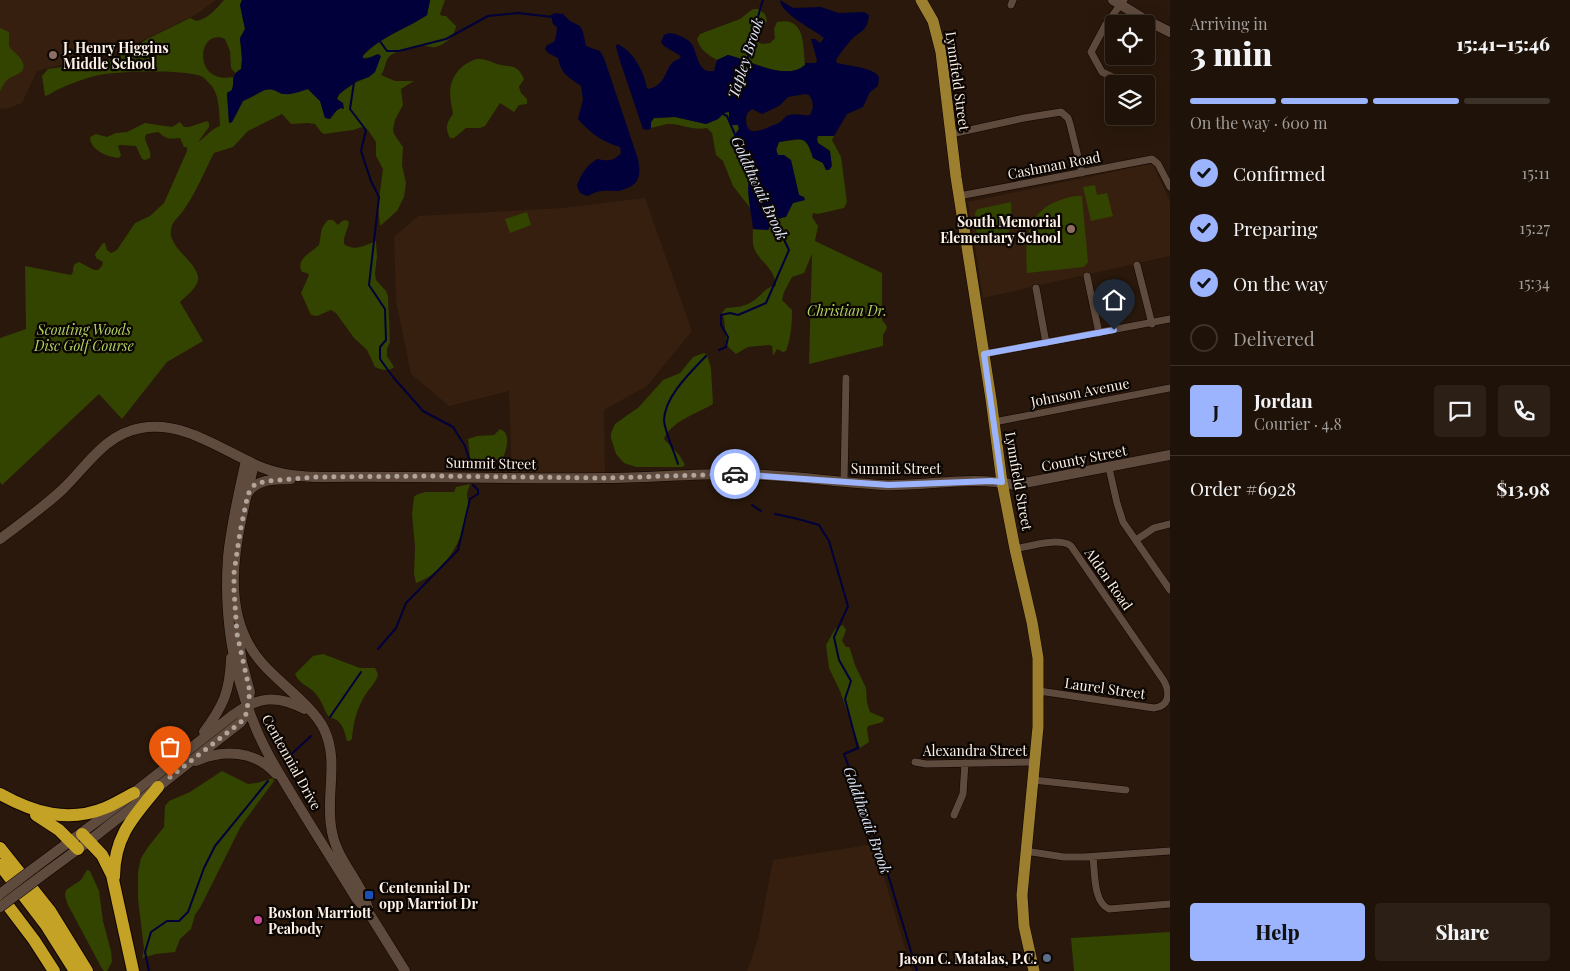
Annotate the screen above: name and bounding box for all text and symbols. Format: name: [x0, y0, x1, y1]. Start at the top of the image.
text: Arriving in: [1190, 13, 1268, 34]
water label: Tapley Brook: [723, 15, 768, 101]
map controls: [1105, 15, 1155, 125]
button: locate: [1105, 15, 1155, 65]
street label: Lynnfield Street: [942, 30, 975, 133]
text: 15:41–15:46: [1456, 30, 1550, 56]
text: 3 min: [1190, 31, 1272, 74]
place label: J. Henry Higgins Middle School: [62, 38, 169, 73]
marker: J. Henry Higgins Middle School: [47, 49, 59, 61]
button: layers: [1105, 75, 1155, 125]
text: On the way · 600 m: [1190, 112, 1328, 133]
water label: Goldthwait Brook: [727, 133, 793, 244]
street label: Cashman Road: [1006, 147, 1102, 183]
icon: check: [1190, 159, 1218, 187]
text: Confirmed: [1233, 160, 1326, 186]
text: 15:11: [1522, 162, 1550, 183]
place label: South Memorial Elementary School: [940, 212, 1062, 247]
icon: check: [1190, 214, 1218, 242]
text: Preparing: [1233, 215, 1318, 241]
text: 15:27: [1519, 217, 1550, 238]
marker: South Memorial Elementary School: [1065, 223, 1077, 235]
icon: check: [1190, 269, 1218, 297]
text: On the way: [1233, 270, 1328, 296]
text: 15:34: [1518, 272, 1550, 293]
pin: [1093, 279, 1135, 330]
icon: home: [1100, 286, 1128, 314]
park label: Christian Dr.: [807, 301, 887, 320]
park label: Scouting Woods Disc Golf Course: [33, 320, 134, 355]
text: Delivered: [1233, 325, 1315, 351]
street label: Johnson Avenue: [1028, 373, 1131, 411]
button: chat: [1434, 385, 1486, 437]
button: phone: [1498, 385, 1550, 437]
text: Jordan: [1254, 387, 1313, 413]
text: J: [1213, 398, 1219, 424]
text: Courier · 4.8: [1254, 413, 1342, 434]
street label: Lynnfield Street: [1001, 430, 1037, 533]
street label: County Street: [1040, 440, 1129, 476]
courier: [710, 449, 760, 499]
street label: Summit Street: [446, 453, 537, 473]
street label: Summit Street: [851, 459, 942, 478]
icon: car: [721, 460, 749, 488]
text: Order #6928: [1190, 475, 1296, 501]
text: $13.98: [1497, 475, 1550, 501]
street label: Alden Road: [1080, 543, 1137, 614]
street label: Laurel Street: [1063, 673, 1148, 703]
street label: Centennial Drive: [258, 711, 326, 813]
pin: [149, 726, 191, 777]
icon: bag: [156, 733, 184, 761]
street label: Alexandra Street: [922, 741, 1028, 760]
water label: Goldthwait Brook: [839, 764, 897, 877]
place label: Centennial Dr opp Marriot Dr: [379, 878, 478, 913]
marker: Centennial Dr opp Marriot Dr: [363, 889, 375, 901]
place label: Boston Marriott Peabody: [268, 903, 372, 938]
button: Help: [1190, 903, 1365, 961]
button: Share: [1375, 903, 1550, 961]
marker: Boston Marriott Peabody: [252, 914, 264, 926]
place label: Jason C. Matalas, P.C.: [898, 949, 1037, 968]
marker: Jason C. Matalas, P.C.: [1041, 952, 1053, 964]

